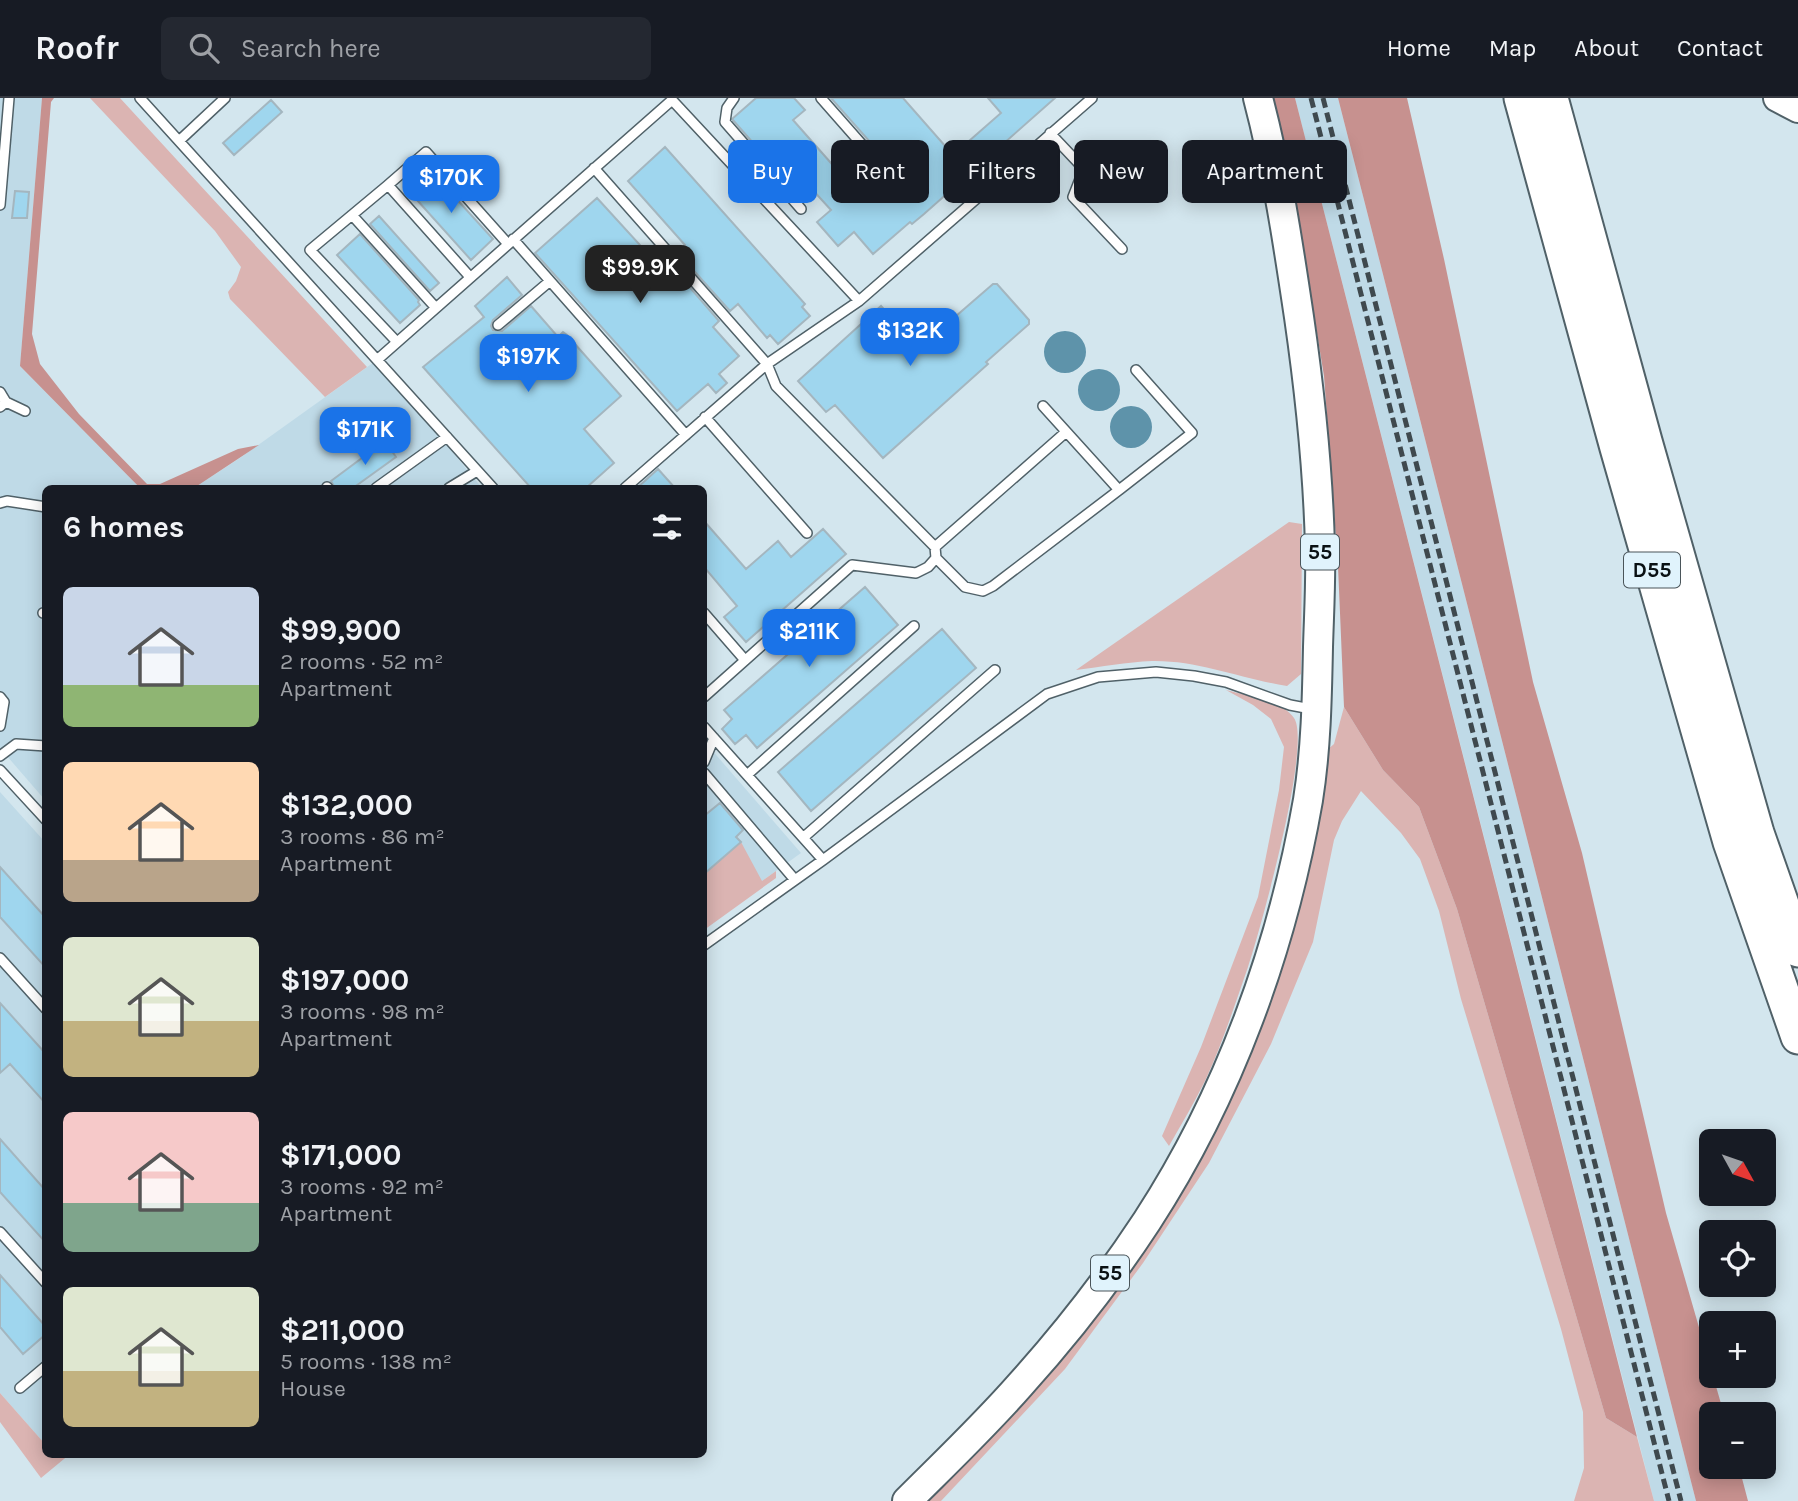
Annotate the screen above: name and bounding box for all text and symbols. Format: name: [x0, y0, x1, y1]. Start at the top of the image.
search box: [161, 17, 651, 80]
text: Roofr: [35, 29, 119, 67]
icon: search: [185, 29, 223, 67]
text: Search here: [241, 33, 381, 64]
text: Home: [1387, 34, 1451, 62]
text: Map: [1489, 34, 1536, 62]
text: About: [1574, 34, 1639, 62]
text: Contact: [1677, 34, 1763, 62]
chip: Buy: [728, 140, 817, 203]
chip: Rent: [831, 140, 929, 203]
chip: Filters: [943, 140, 1060, 203]
chip: New: [1074, 140, 1168, 203]
chip: Apartment: [1182, 140, 1347, 203]
pin: $170K: [402, 156, 500, 215]
text: $170K: [418, 164, 484, 191]
pin: $99.9K: [583, 246, 697, 305]
text: $99.9K: [601, 254, 679, 281]
pin: $132K: [861, 308, 959, 368]
text: $132K: [876, 317, 944, 344]
pin: $197K: [479, 334, 577, 394]
text: $197K: [496, 343, 560, 370]
pin: $171K: [316, 408, 414, 467]
text: $171K: [336, 416, 394, 443]
icon: filters: [648, 508, 686, 546]
text: 6 homes: [63, 509, 185, 545]
road number: 55: [1301, 534, 1339, 570]
road number: D55: [1624, 552, 1680, 588]
pin: $211K: [760, 610, 858, 669]
text: $99,900: [280, 612, 401, 648]
icon: home: [119, 615, 203, 699]
text: $211K: [778, 618, 840, 645]
text: 2 rooms · 52 m²: [280, 648, 443, 675]
text: Apartment: [280, 675, 392, 702]
text: $132,000: [280, 787, 413, 823]
icon: home: [119, 790, 203, 874]
text: 3 rooms · 86 m²: [280, 823, 445, 850]
text: Apartment: [280, 850, 392, 877]
text: $197,000: [280, 962, 409, 998]
icon: home: [119, 965, 203, 1049]
text: 3 rooms · 98 m²: [280, 998, 445, 1025]
text: Apartment: [280, 1025, 392, 1052]
north arrow: [1699, 1129, 1776, 1206]
map controls: [1699, 1129, 1776, 1479]
text: $171,000: [280, 1137, 402, 1173]
icon: home: [119, 1140, 203, 1224]
text: 3 rooms · 92 m²: [280, 1173, 444, 1200]
text: Apartment: [280, 1200, 392, 1227]
button: locate: [1699, 1220, 1776, 1297]
road number: 55: [1091, 1256, 1129, 1290]
button: +: [1699, 1311, 1776, 1388]
text: $211,000: [280, 1312, 405, 1348]
icon: home: [119, 1315, 203, 1399]
text: 5 rooms · 138 m²: [280, 1348, 452, 1375]
text: House: [280, 1375, 346, 1402]
button: −: [1699, 1402, 1776, 1479]

